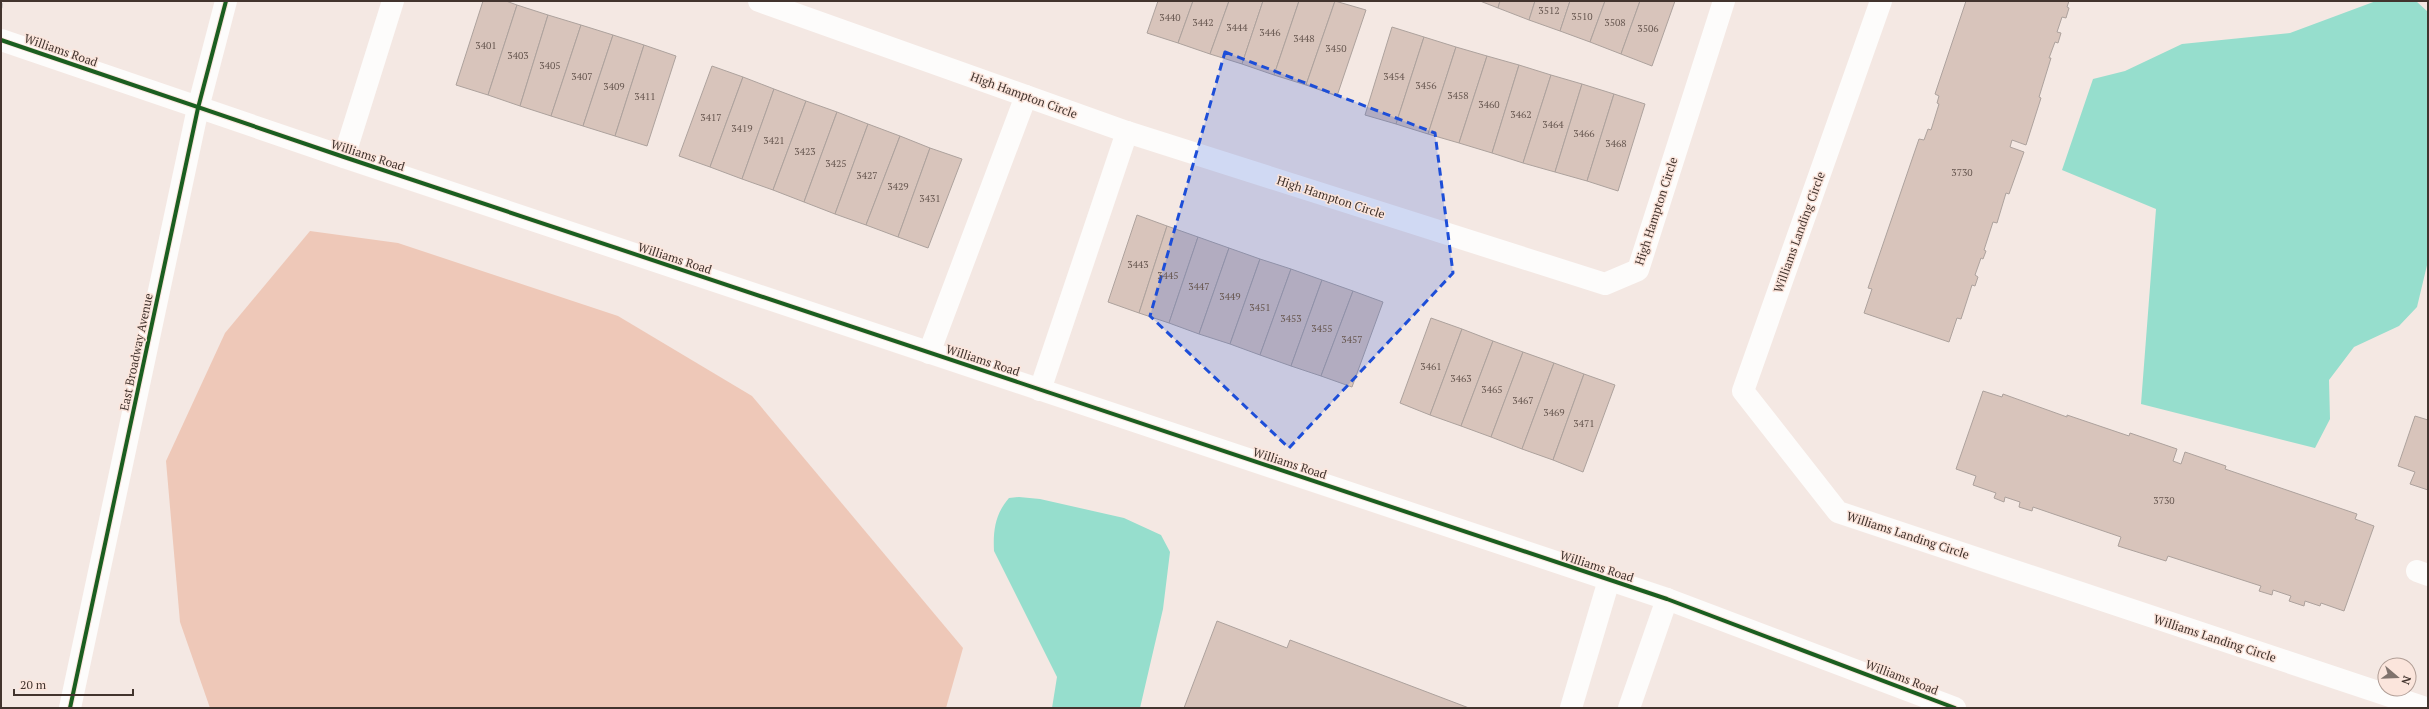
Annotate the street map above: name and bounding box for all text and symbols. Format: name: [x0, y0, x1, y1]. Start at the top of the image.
house number: 3512: [1538, 4, 1560, 17]
house number: 3510: [1571, 10, 1593, 23]
house number: 3440: [1159, 11, 1181, 24]
house number: 3442: [1192, 16, 1214, 29]
house number: 3508: [1604, 16, 1626, 29]
house number: 3444: [1226, 21, 1248, 34]
house number: 3506: [1637, 22, 1659, 35]
house number: 3446: [1259, 26, 1281, 39]
street label: Williams Road: [22, 30, 100, 70]
house number: 3448: [1293, 32, 1315, 45]
house number: 3401: [475, 39, 497, 52]
house number: 3450: [1325, 42, 1347, 55]
house number: 3403: [507, 49, 529, 62]
house number: 3405: [539, 59, 561, 72]
street label: High Hampton Circle: [968, 69, 1080, 121]
house number: 3407: [571, 70, 593, 83]
house number: 3454: [1383, 70, 1405, 83]
house number: 3456: [1415, 79, 1437, 92]
house number: 3409: [603, 80, 625, 93]
house number: 3458: [1447, 89, 1469, 102]
house number: 3411: [634, 90, 656, 103]
house number: 3460: [1478, 98, 1500, 111]
house number: 3462: [1510, 108, 1532, 121]
house number: 3417: [700, 111, 722, 124]
house number: 3464: [1542, 118, 1564, 131]
house number: 3419: [731, 122, 753, 135]
house number: 3466: [1573, 127, 1595, 140]
house number: 3421: [763, 134, 785, 147]
street label: Williams Road: [329, 136, 407, 174]
house number: 3468: [1605, 137, 1627, 150]
house number: 3423: [794, 145, 816, 158]
street label: High Hampton Circle: [1631, 155, 1681, 267]
house number: 3425: [825, 157, 847, 170]
house number: 3730: [1951, 166, 1973, 179]
house number: 3427: [856, 169, 878, 182]
street label: Williams Landing Circle: [1770, 169, 1828, 295]
street label: High Hampton Circle: [1275, 172, 1387, 222]
house number: 3429: [887, 180, 909, 193]
house number: 3431: [919, 192, 941, 205]
street label: Williams Road: [636, 239, 714, 277]
house number: 3443: [1127, 258, 1149, 271]
house number: 3445: [1157, 269, 1179, 282]
house number: 3447: [1188, 280, 1210, 293]
house number: 3449: [1219, 290, 1241, 303]
street label: East Broadway Avenue: [116, 292, 156, 412]
house number: 3451: [1249, 301, 1271, 314]
house number: 3453: [1280, 312, 1302, 325]
house number: 3455: [1311, 322, 1333, 335]
house number: 3457: [1341, 333, 1363, 346]
street label: Williams Road: [944, 341, 1022, 379]
house number: 3461: [1420, 360, 1442, 373]
house number: 3463: [1450, 372, 1472, 385]
house number: 3465: [1481, 383, 1503, 396]
house number: 3467: [1512, 394, 1534, 407]
house number: 3469: [1543, 406, 1565, 419]
house number: 3471: [1573, 417, 1595, 430]
street label: Williams Road: [1251, 444, 1329, 482]
house number: 3730: [2153, 494, 2175, 507]
street label: Williams Landing Circle: [1845, 508, 1971, 562]
street label: Williams Road: [1558, 547, 1636, 585]
street label: Williams Landing Circle: [2152, 611, 2278, 665]
street label: Williams Road: [1863, 656, 1941, 698]
north arrow: [2377, 657, 2417, 697]
scale bar: [14, 671, 133, 697]
text: N: [2398, 674, 2414, 687]
text: 20 m: [20, 677, 47, 692]

